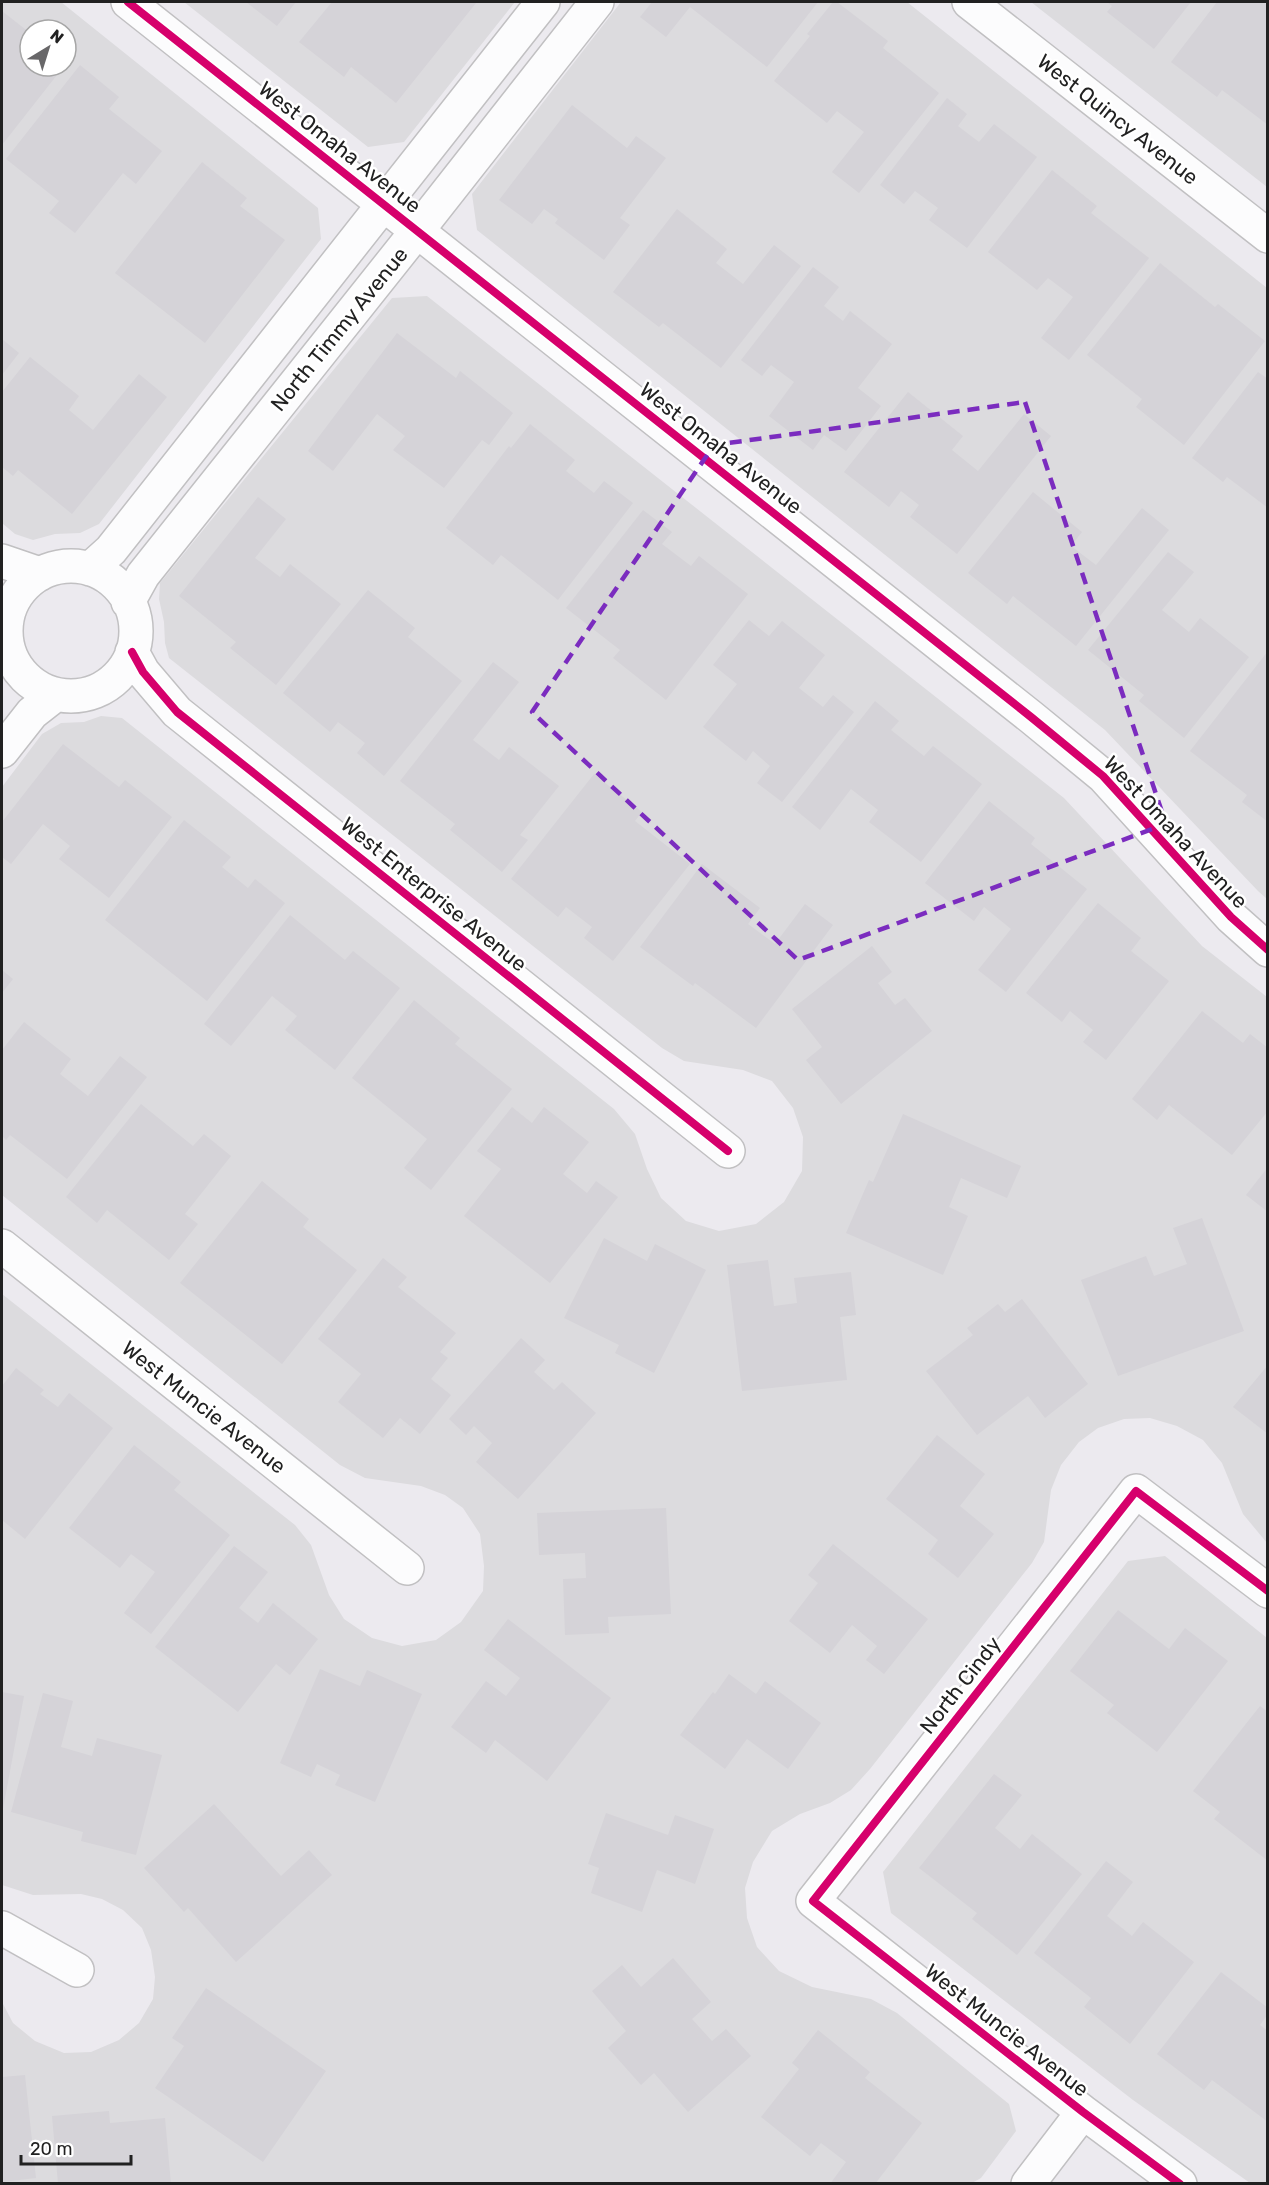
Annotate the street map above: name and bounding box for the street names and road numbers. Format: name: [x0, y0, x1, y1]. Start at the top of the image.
street label: West Quincy Avenue: [1033, 48, 1203, 190]
street label: West Omaha Avenue: [254, 76, 426, 218]
street label: North Timmy Avenue: [265, 242, 413, 416]
street label: West Omaha Avenue: [635, 377, 807, 519]
street label: West Omaha Avenue: [1099, 751, 1253, 913]
street label: West Enterprise Avenue: [336, 811, 532, 977]
street label: West Muncie Avenue: [117, 1335, 291, 1479]
street label: North Cindy: [914, 1631, 1006, 1739]
street label: West Muncie Avenue: [920, 1958, 1094, 2102]

